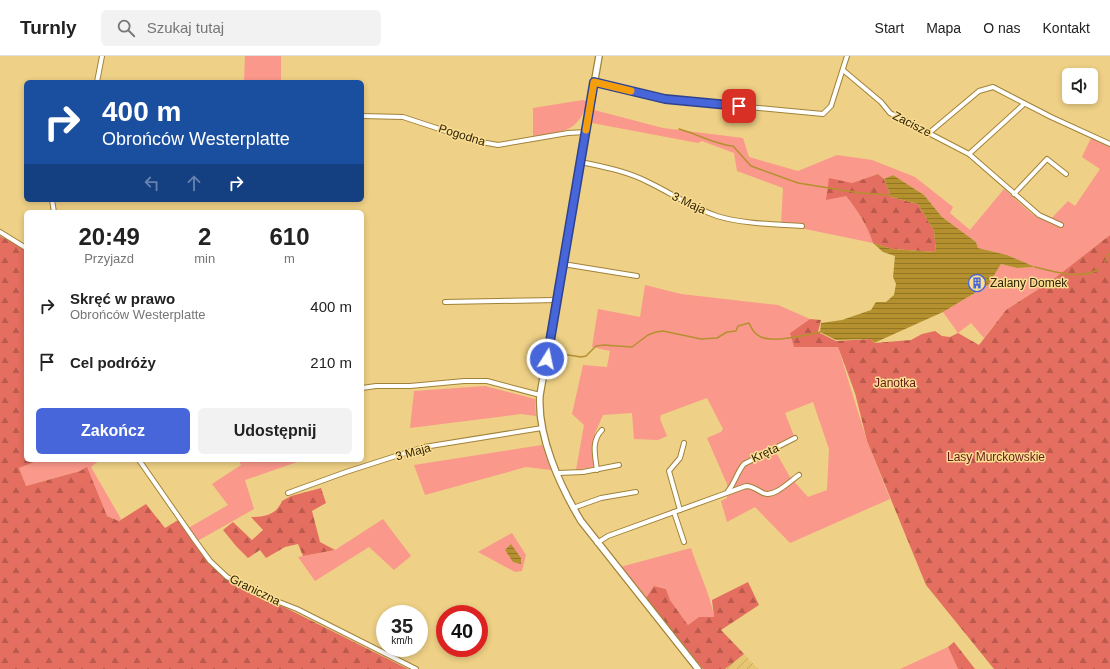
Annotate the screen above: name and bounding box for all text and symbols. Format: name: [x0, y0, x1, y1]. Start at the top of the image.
search box: [101, 10, 381, 46]
text: Turnly: [20, 17, 77, 38]
icon: search: [115, 17, 137, 39]
text: Szukaj tutaj: [147, 19, 224, 36]
text: Start: [875, 20, 904, 36]
text: Mapa: [926, 20, 961, 36]
text: O nas: [983, 20, 1021, 36]
text: Kontakt: [1043, 20, 1090, 36]
map controls: [1062, 68, 1098, 104]
button: sound: [1062, 68, 1098, 104]
pin: [722, 89, 756, 123]
icon: arrive: [728, 95, 750, 117]
icon: right: [36, 96, 88, 148]
text: 400 m: [102, 96, 181, 127]
street label: Zacisze: [890, 108, 934, 140]
street label: Pogodna: [437, 121, 487, 149]
text: Obrońców Westerplatte: [102, 129, 290, 149]
icon: left: [141, 172, 163, 194]
icon: ahead: [183, 172, 205, 194]
icon: right: [225, 172, 247, 194]
street label: 3 Maja: [670, 189, 709, 217]
text: 20:49: [78, 223, 140, 250]
text: 2: [198, 223, 211, 250]
text: 610: [270, 223, 310, 250]
text: Przyjazd: [84, 251, 134, 266]
text: min: [194, 251, 215, 266]
text: m: [284, 251, 295, 266]
building icon: Zalany Domek: [967, 273, 987, 293]
place label: Zalany Domek: [990, 276, 1068, 290]
text: Skręć w prawo: [70, 290, 175, 307]
icon: right: [36, 295, 58, 317]
text: 400 m: [310, 298, 352, 315]
text: Obrońców Westerplatte: [70, 307, 206, 322]
position arrow: [526, 338, 568, 380]
icon: arrive: [36, 351, 58, 373]
text: Cel podróży: [70, 354, 156, 371]
text: 210 m: [310, 354, 352, 371]
park label: Janotka: [874, 376, 916, 390]
button: Zakończ: [36, 408, 190, 454]
button: Udostępnij: [198, 408, 352, 454]
street label: 3 Maja: [394, 440, 433, 463]
street label: Kręta: [749, 440, 781, 465]
park label: Lasy Murckowskie: [947, 450, 1045, 464]
street label: Graniczna: [227, 572, 283, 608]
speed limit sign: 40: [436, 605, 488, 657]
text: 35: [391, 615, 413, 637]
text: km/h: [391, 635, 413, 646]

